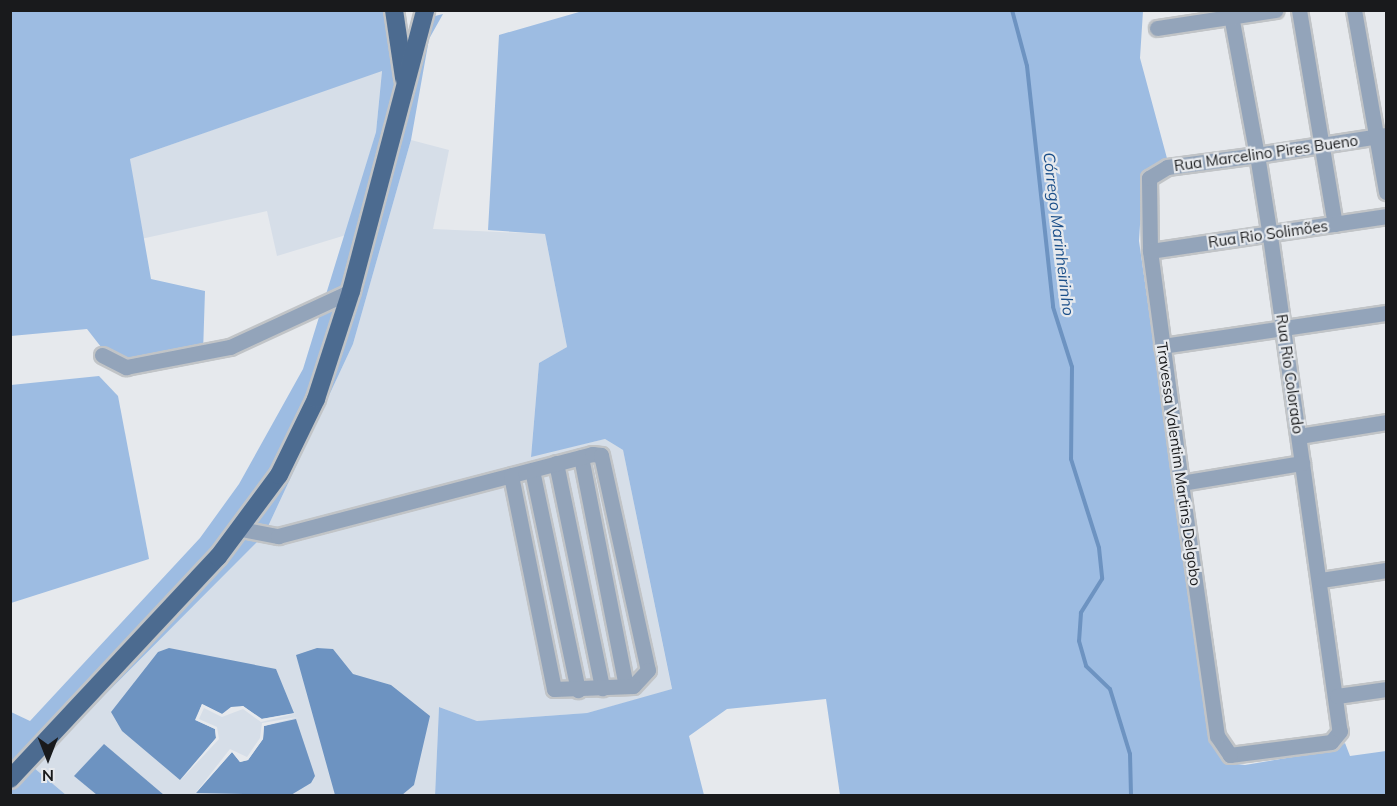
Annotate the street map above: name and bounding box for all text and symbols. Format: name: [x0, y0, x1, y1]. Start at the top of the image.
street label: Rua Marcelino Pires Bueno: [1173, 131, 1359, 175]
water label: Córrego Marinheirinho: [1039, 151, 1079, 317]
street label: Rua Rio Solimões: [1207, 217, 1329, 251]
street label: Rua Rio Colorado: [1273, 313, 1307, 435]
street label: Travessa Valentim Martins Delgobo: [1153, 341, 1205, 587]
north arrow: [18, 728, 78, 788]
text: N: [42, 766, 54, 786]

